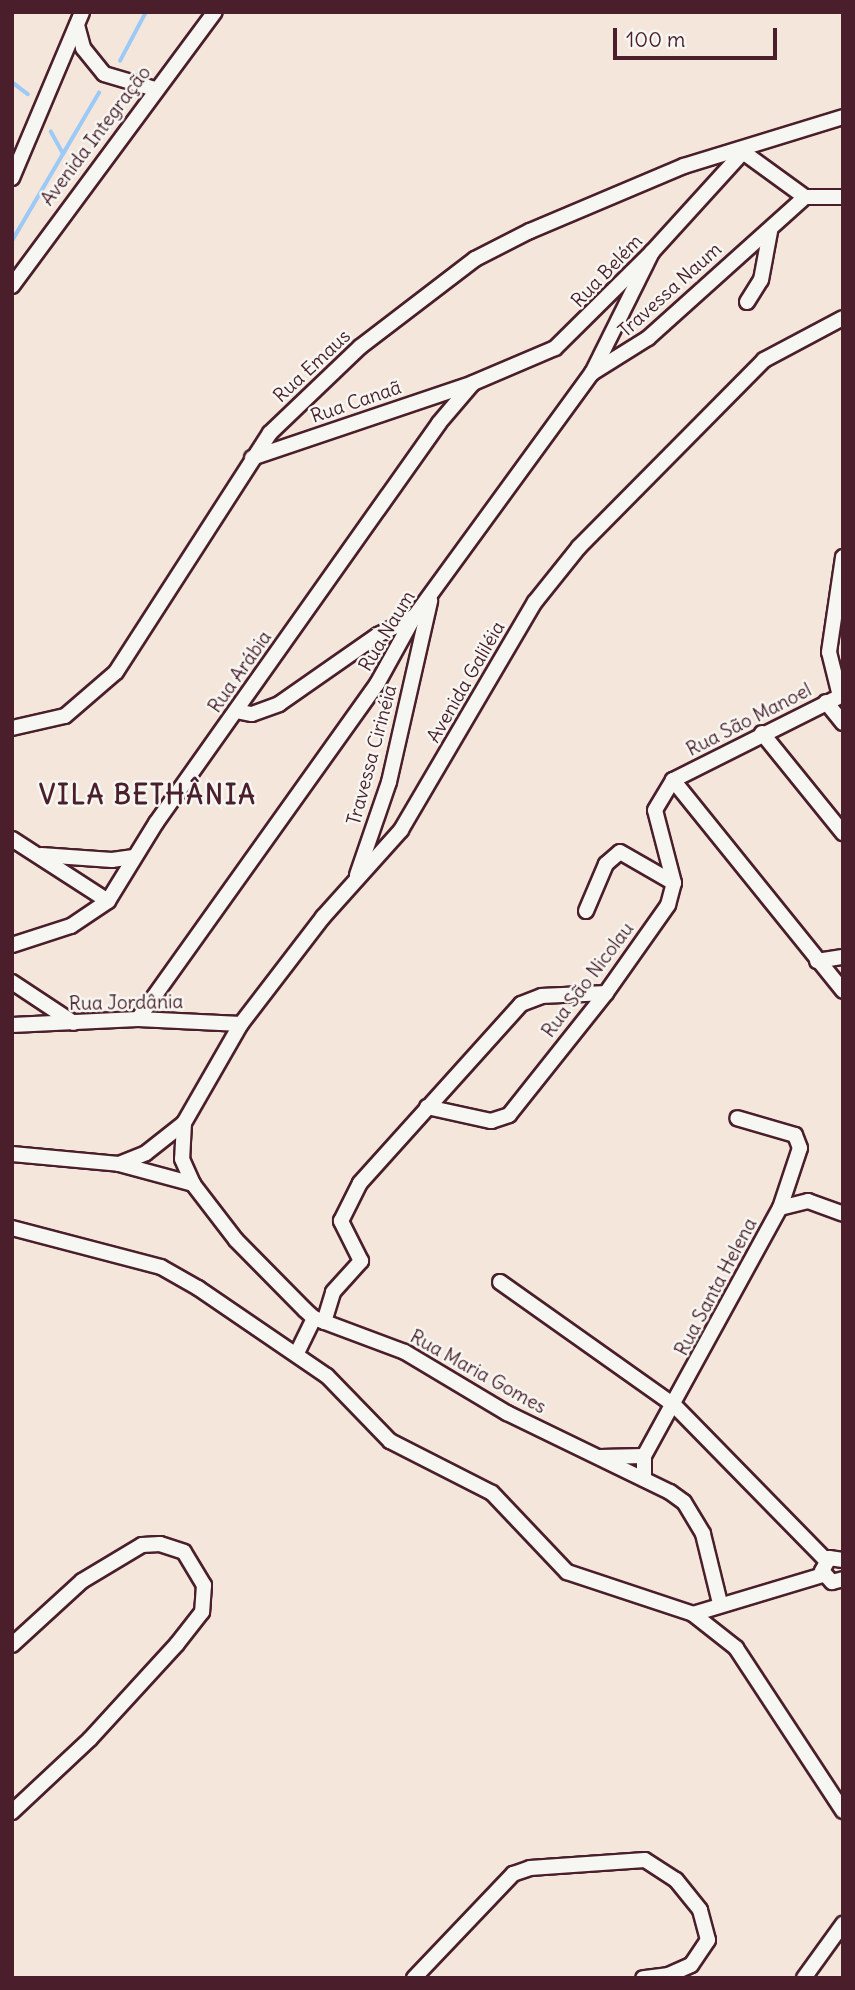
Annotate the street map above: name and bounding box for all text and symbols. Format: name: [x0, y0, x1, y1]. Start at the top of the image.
scale bar: [617, 14, 782, 58]
text: 100 m: [626, 26, 685, 53]
street label: Avenida Integração: [36, 62, 156, 210]
street label: Rua Belém: [567, 230, 647, 312]
street label: Travessa Naum: [614, 238, 726, 342]
street label: Rua Emaus: [269, 325, 355, 407]
street label: Rua Canaã: [308, 376, 404, 428]
street label: Rua Naum: [354, 587, 420, 675]
street label: Avenida Galiléia: [422, 617, 510, 747]
street label: Rua Arábia: [204, 627, 276, 717]
street label: Rua São Manoel: [683, 679, 815, 761]
street label: Travessa Cirinéia: [342, 682, 402, 828]
district label: VILA BETHÂNIA: [41, 779, 255, 811]
street label: Rua São Nicolau: [537, 918, 639, 1042]
street label: Rua Jordânia: [69, 991, 183, 1015]
street label: Rua Santa Helena: [670, 1214, 762, 1360]
street label: Rua Maria Gomes: [406, 1325, 550, 1419]

